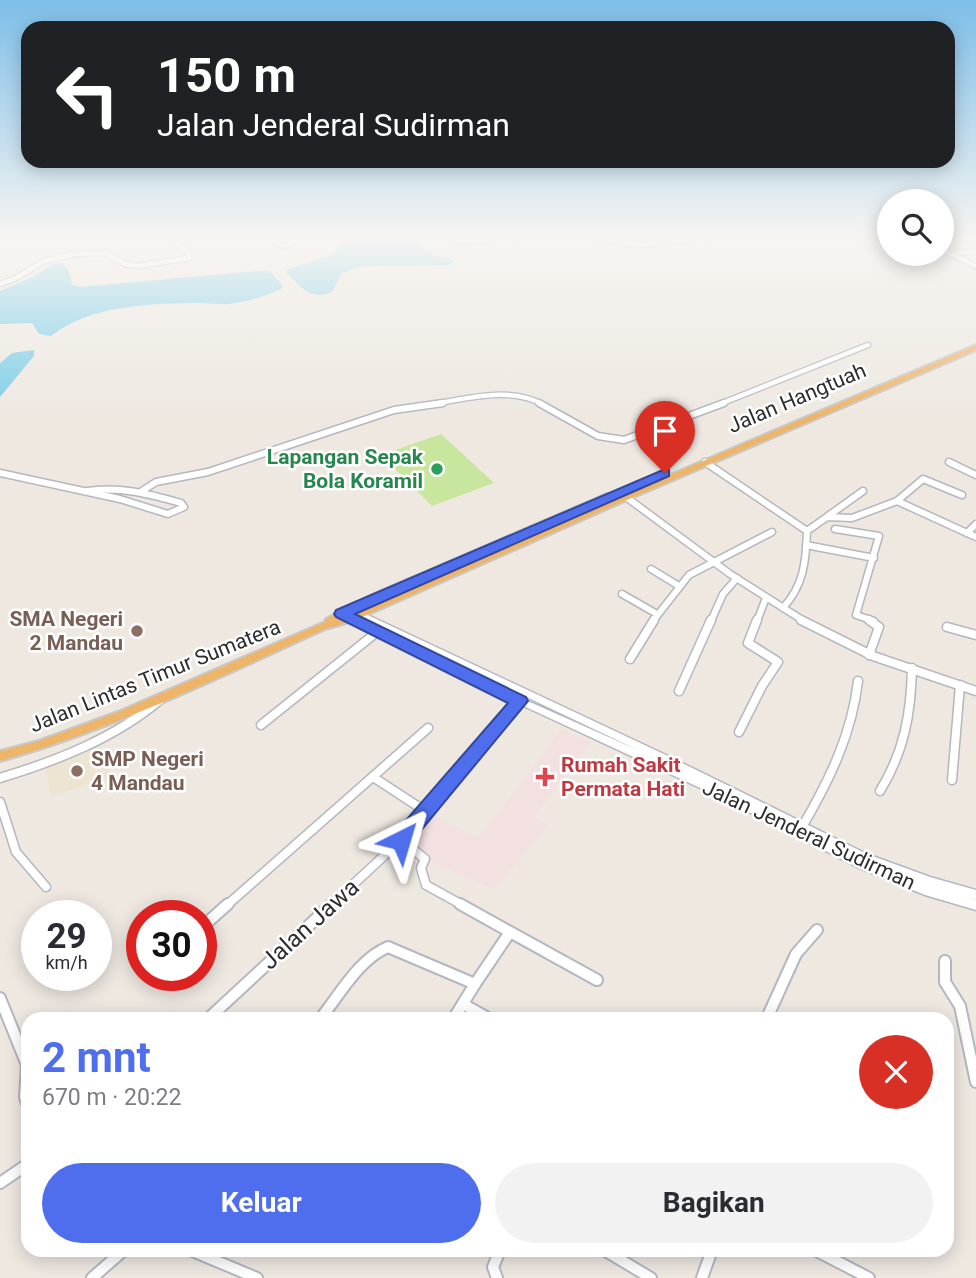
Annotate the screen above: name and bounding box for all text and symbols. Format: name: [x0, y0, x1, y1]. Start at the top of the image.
text: 150 m: [157, 47, 296, 104]
icon: left: [42, 49, 133, 140]
text: Jalan Jenderal Sudirman: [157, 106, 510, 144]
map controls: [877, 189, 954, 266]
button: search: [877, 189, 954, 266]
street label: Jalan Hangtuah: [724, 358, 870, 438]
pin: [635, 401, 695, 473]
icon: arrive: [646, 412, 684, 450]
place label: Lapangan Sepak Bola Koramil: [267, 445, 424, 493]
marker: Lapangan Sepak Bola Koramil: [429, 461, 445, 477]
place label: SMA Negeri 2 Mandau: [9, 607, 123, 655]
street label: Jalan Lintas Timur Sumatera: [26, 615, 284, 737]
marker: SMA Negeri 2 Mandau: [129, 623, 145, 639]
place label: SMP Negeri 4 Mandau: [91, 747, 204, 795]
place label: Rumah Sakit Permata Hati: [561, 753, 685, 801]
marker: SMP Negeri 4 Mandau: [69, 763, 85, 779]
marker: Rumah Sakit Permata Hati: [535, 767, 555, 787]
street label: Jalan Jenderal Sudirman: [699, 775, 919, 895]
position arrow: [364, 803, 438, 877]
street label: Jalan Jawa: [255, 873, 365, 975]
speed limit sign: 30: [126, 900, 217, 991]
text: 29: [46, 916, 87, 957]
text: km/h: [45, 952, 88, 973]
text: 2 mnt: [42, 1033, 151, 1082]
button: close: [859, 1035, 933, 1109]
text: 670 m · 20:22: [42, 1084, 181, 1111]
button: Keluar: [42, 1163, 481, 1243]
button: Bagikan: [495, 1163, 933, 1243]

